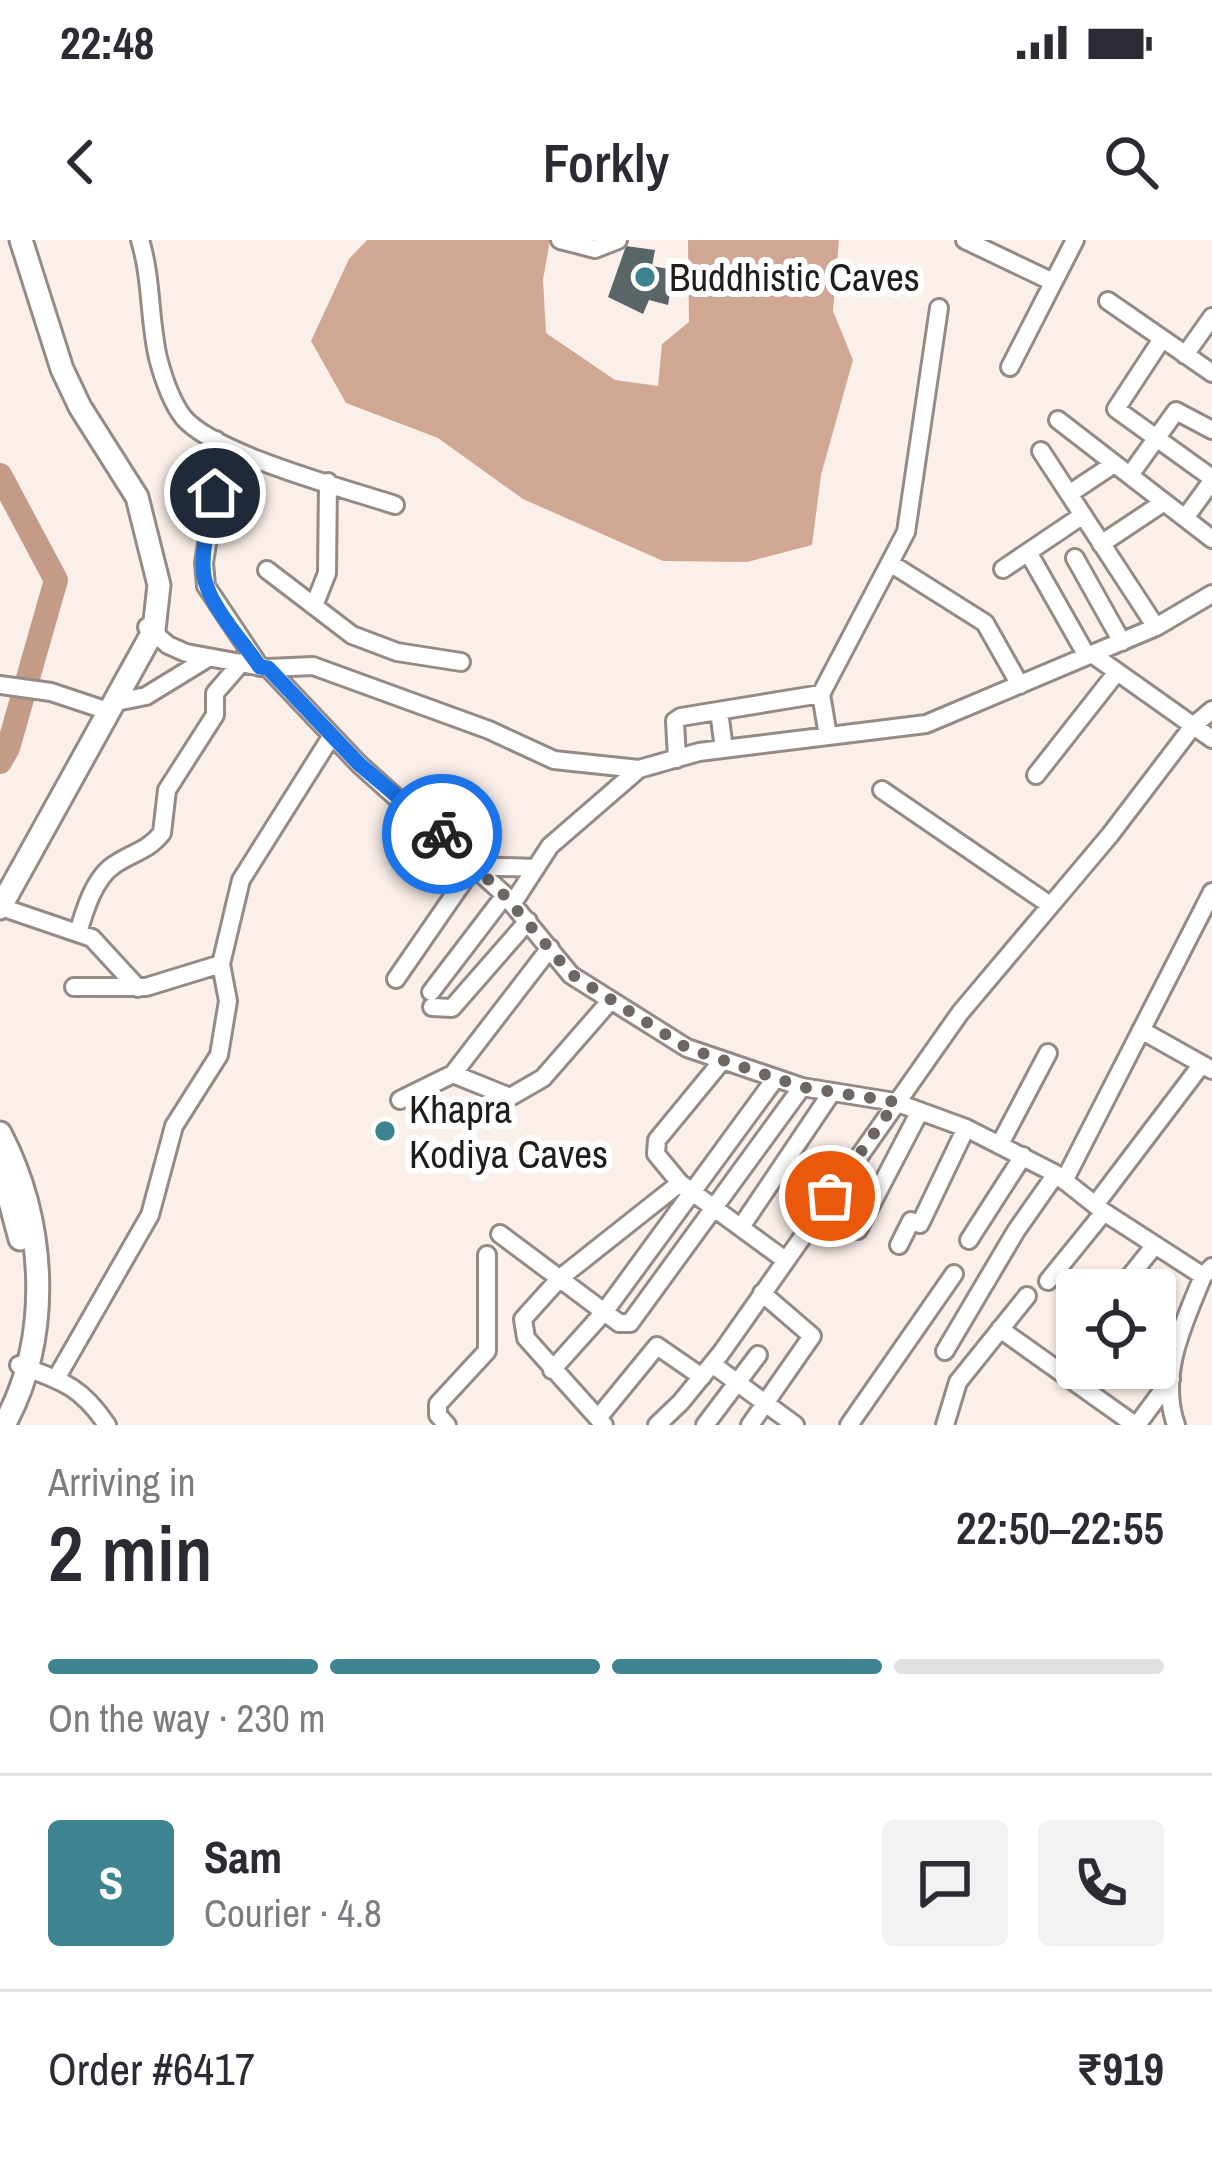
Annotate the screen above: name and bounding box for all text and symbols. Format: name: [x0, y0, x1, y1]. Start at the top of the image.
text: 22:48: [60, 12, 154, 73]
text: Forkly: [543, 126, 669, 199]
icon: back: [48, 129, 114, 195]
icon: search: [1098, 129, 1164, 195]
place label: Buddhistic Caves: [669, 251, 920, 303]
marker: Buddhistic Caves: [632, 264, 658, 290]
pin: [164, 442, 266, 544]
icon: home: [182, 460, 248, 526]
courier: [382, 774, 502, 894]
icon: bike: [409, 801, 475, 867]
place label: Khapra Kodiya Caves: [409, 1083, 608, 1180]
marker: Khapra Kodiya Caves: [372, 1118, 398, 1144]
pin: [779, 1145, 881, 1247]
icon: bag: [797, 1163, 863, 1229]
map controls: [1056, 1269, 1176, 1389]
button: locate: [1056, 1269, 1176, 1389]
text: Arriving in: [48, 1456, 196, 1508]
text: 22:50–22:55: [956, 1497, 1164, 1558]
text: 2 min: [48, 1500, 213, 1605]
text: On the way · 230 m: [48, 1692, 325, 1744]
button: chat: [882, 1820, 1008, 1946]
button: phone: [1038, 1820, 1164, 1946]
text: Sam: [204, 1826, 282, 1887]
text: S: [99, 1852, 123, 1913]
text: Courier · 4.8: [204, 1887, 382, 1939]
text: Order #6417: [48, 2038, 255, 2099]
text: ₹919: [1076, 2038, 1164, 2099]

